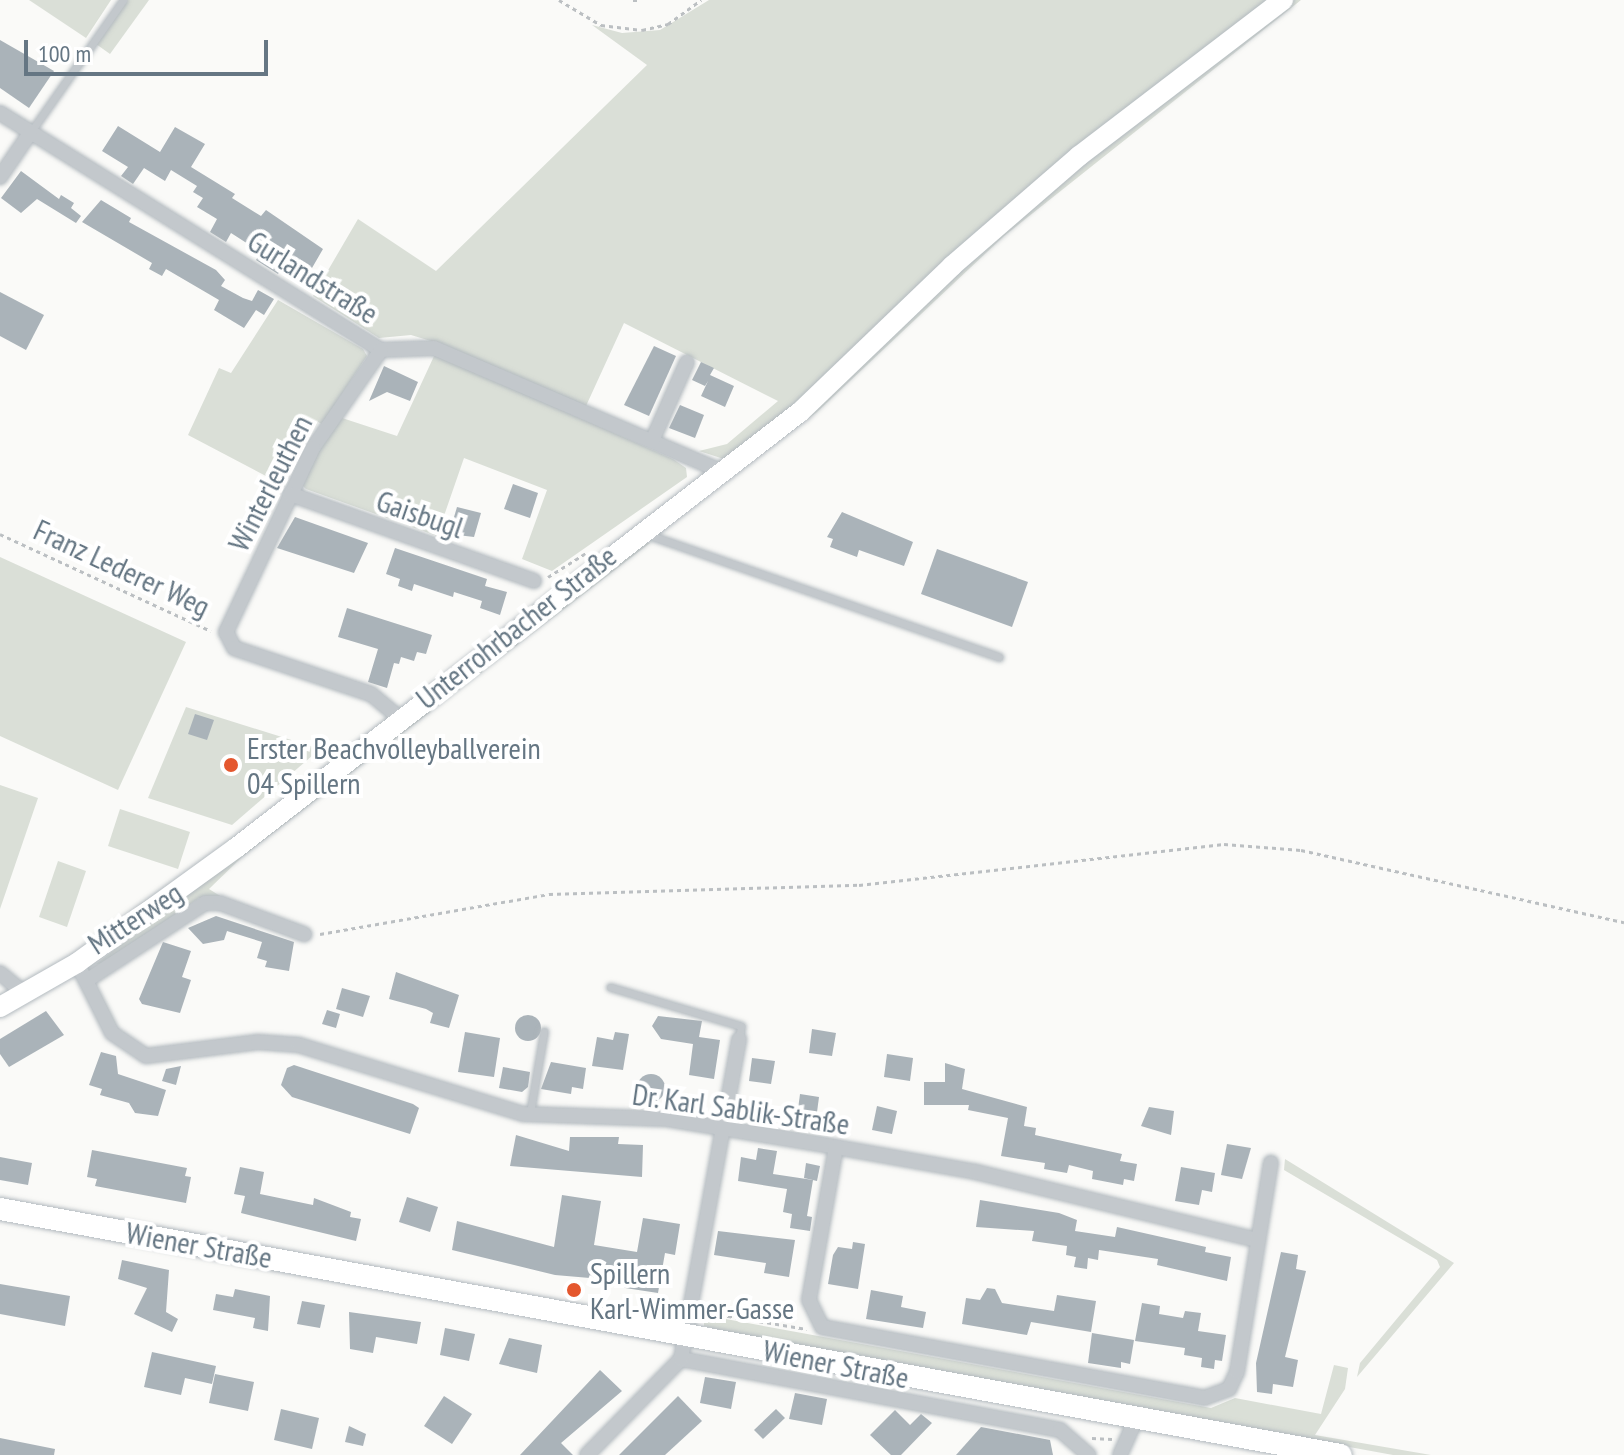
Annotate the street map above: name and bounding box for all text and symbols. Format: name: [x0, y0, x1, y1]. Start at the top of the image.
scale bar: [28, 24, 272, 74]
text: 100 m: [38, 38, 91, 69]
street label: Gurlandstraße: [241, 223, 385, 331]
street label: Winterleuthen: [220, 409, 320, 557]
street label: Gaisbugl: [372, 482, 468, 546]
street label: Franz Lederer Weg: [28, 511, 216, 625]
street label: Unterrohrbacher Straße: [409, 538, 623, 716]
place label: Erster Beachvolleyballverein 04 Spillern: [247, 730, 541, 800]
marker: Erster Beachvolleyballverein 04 Spillern: [222, 756, 240, 774]
street label: Mitterweg: [81, 874, 189, 962]
street label: Dr. Karl Sablik-Straße: [629, 1076, 853, 1142]
street label: Wiener Straße: [123, 1214, 275, 1276]
place label: Spillern Karl-Wimmer-Gasse: [590, 1255, 794, 1326]
marker: Spillern Karl-Wimmer-Gasse: [565, 1281, 583, 1299]
street label: Wiener Straße: [760, 1332, 912, 1396]

